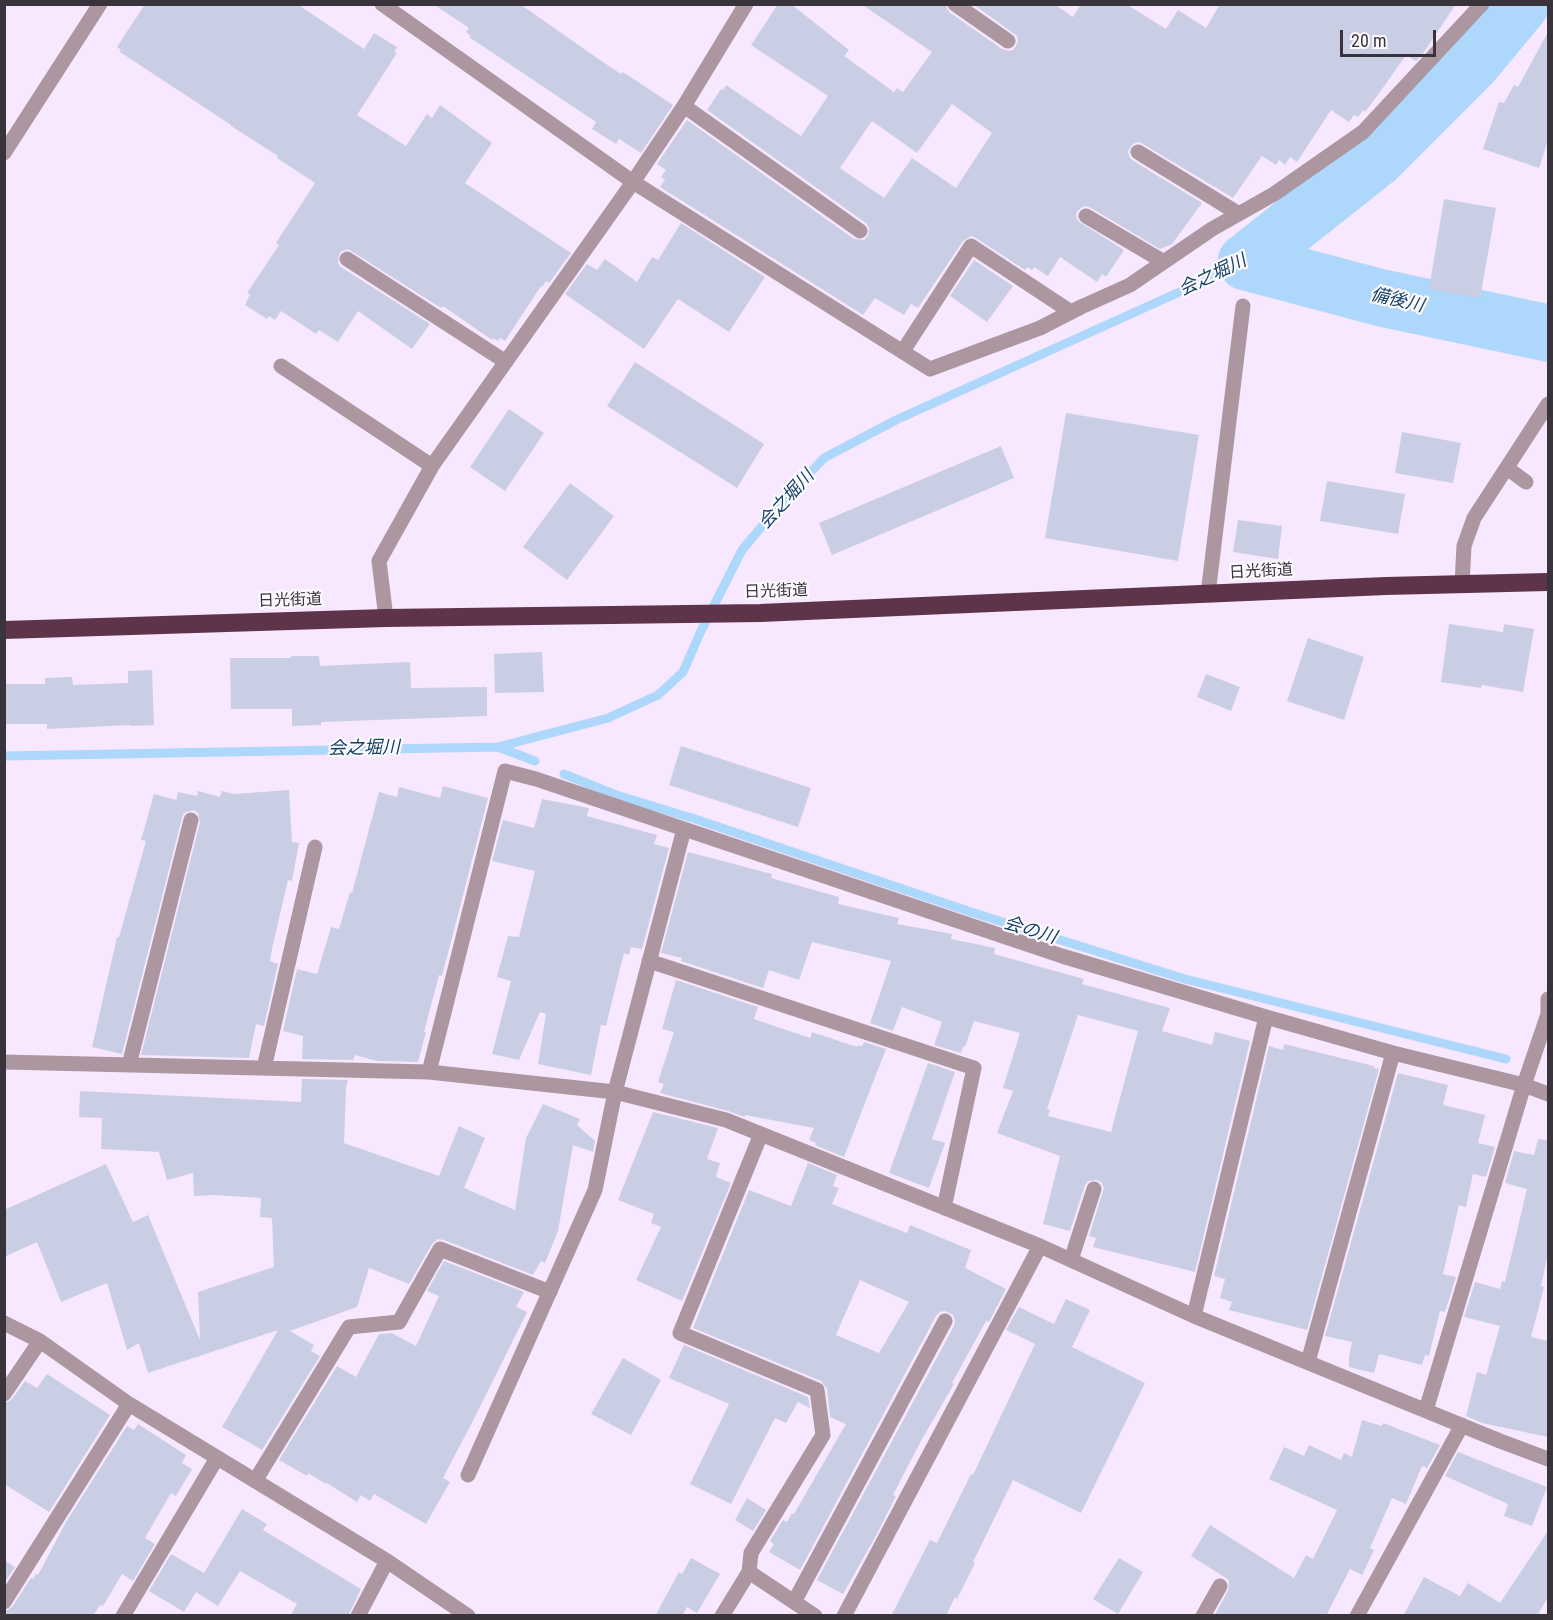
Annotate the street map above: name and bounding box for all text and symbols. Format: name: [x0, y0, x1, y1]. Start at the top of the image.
scale bar: [1343, 18, 1439, 56]
text: 20 m: [1351, 30, 1386, 51]
water label: 会之堀川: [1176, 251, 1250, 301]
water label: 備後川: [1368, 284, 1426, 318]
water label: 会之堀川: [755, 466, 819, 534]
street label: 日光街道: [1229, 561, 1293, 583]
street label: 日光街道: [744, 581, 808, 603]
street label: 日光街道: [258, 590, 322, 612]
water label: 会之堀川: [328, 738, 400, 760]
water label: 会の川: [1001, 913, 1059, 949]

